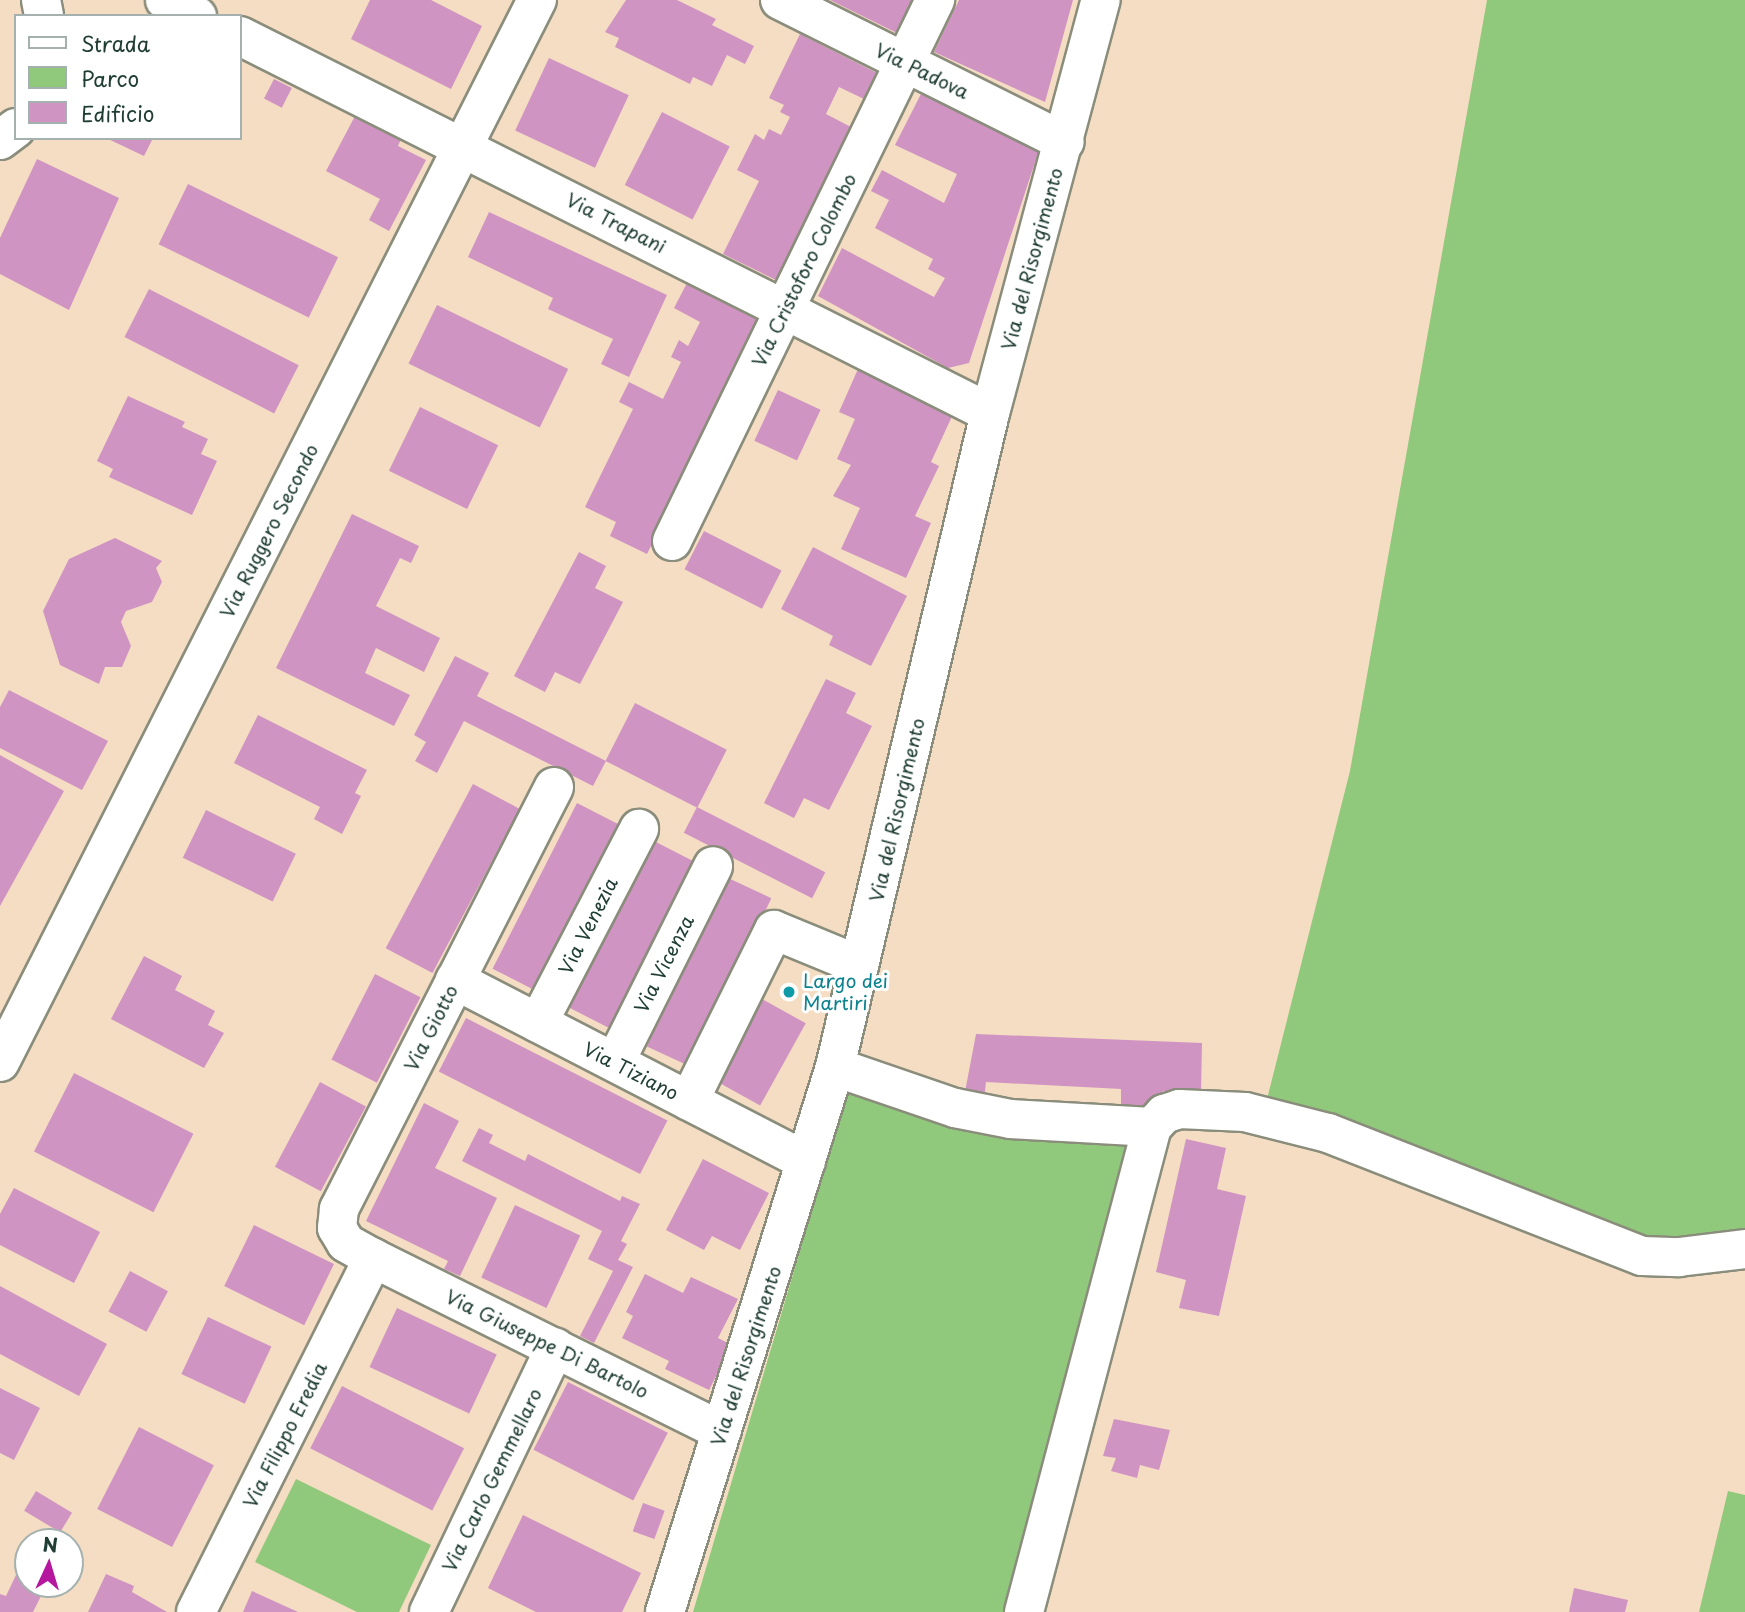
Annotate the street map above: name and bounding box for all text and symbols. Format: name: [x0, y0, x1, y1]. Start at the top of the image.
legend: [14, 14, 242, 140]
text: Strada: [81, 27, 150, 59]
street label: Via Padova: [871, 39, 973, 103]
text: Parco: [81, 62, 139, 94]
text: Edificio: [81, 97, 154, 129]
street label: Via del Risorgimento: [997, 165, 1067, 353]
street label: Via Cristoforo Colombo: [747, 169, 861, 371]
street label: Via Trapani: [562, 188, 670, 258]
street label: Via Ruggero Secondo: [215, 441, 323, 621]
street label: Via del Risorgimento: [865, 716, 929, 904]
street label: Via Venezia: [554, 874, 622, 978]
street label: Via Vicenza: [630, 912, 698, 1016]
place label: Largo dei Martiri: [803, 970, 888, 1014]
street label: Via Giotto: [400, 981, 462, 1075]
marker: Largo dei Martiri: [781, 984, 797, 1000]
street label: Via Tiziano: [580, 1038, 682, 1104]
street label: Via del Risorgimento: [706, 1263, 786, 1449]
street label: Via Giuseppe Di Bartolo: [442, 1285, 652, 1403]
street label: Via Filippo Eredia: [239, 1359, 331, 1511]
street label: Via Carlo Gemmellaro: [437, 1384, 547, 1576]
north arrow: [14, 1528, 84, 1598]
text: N: [42, 1530, 59, 1559]

